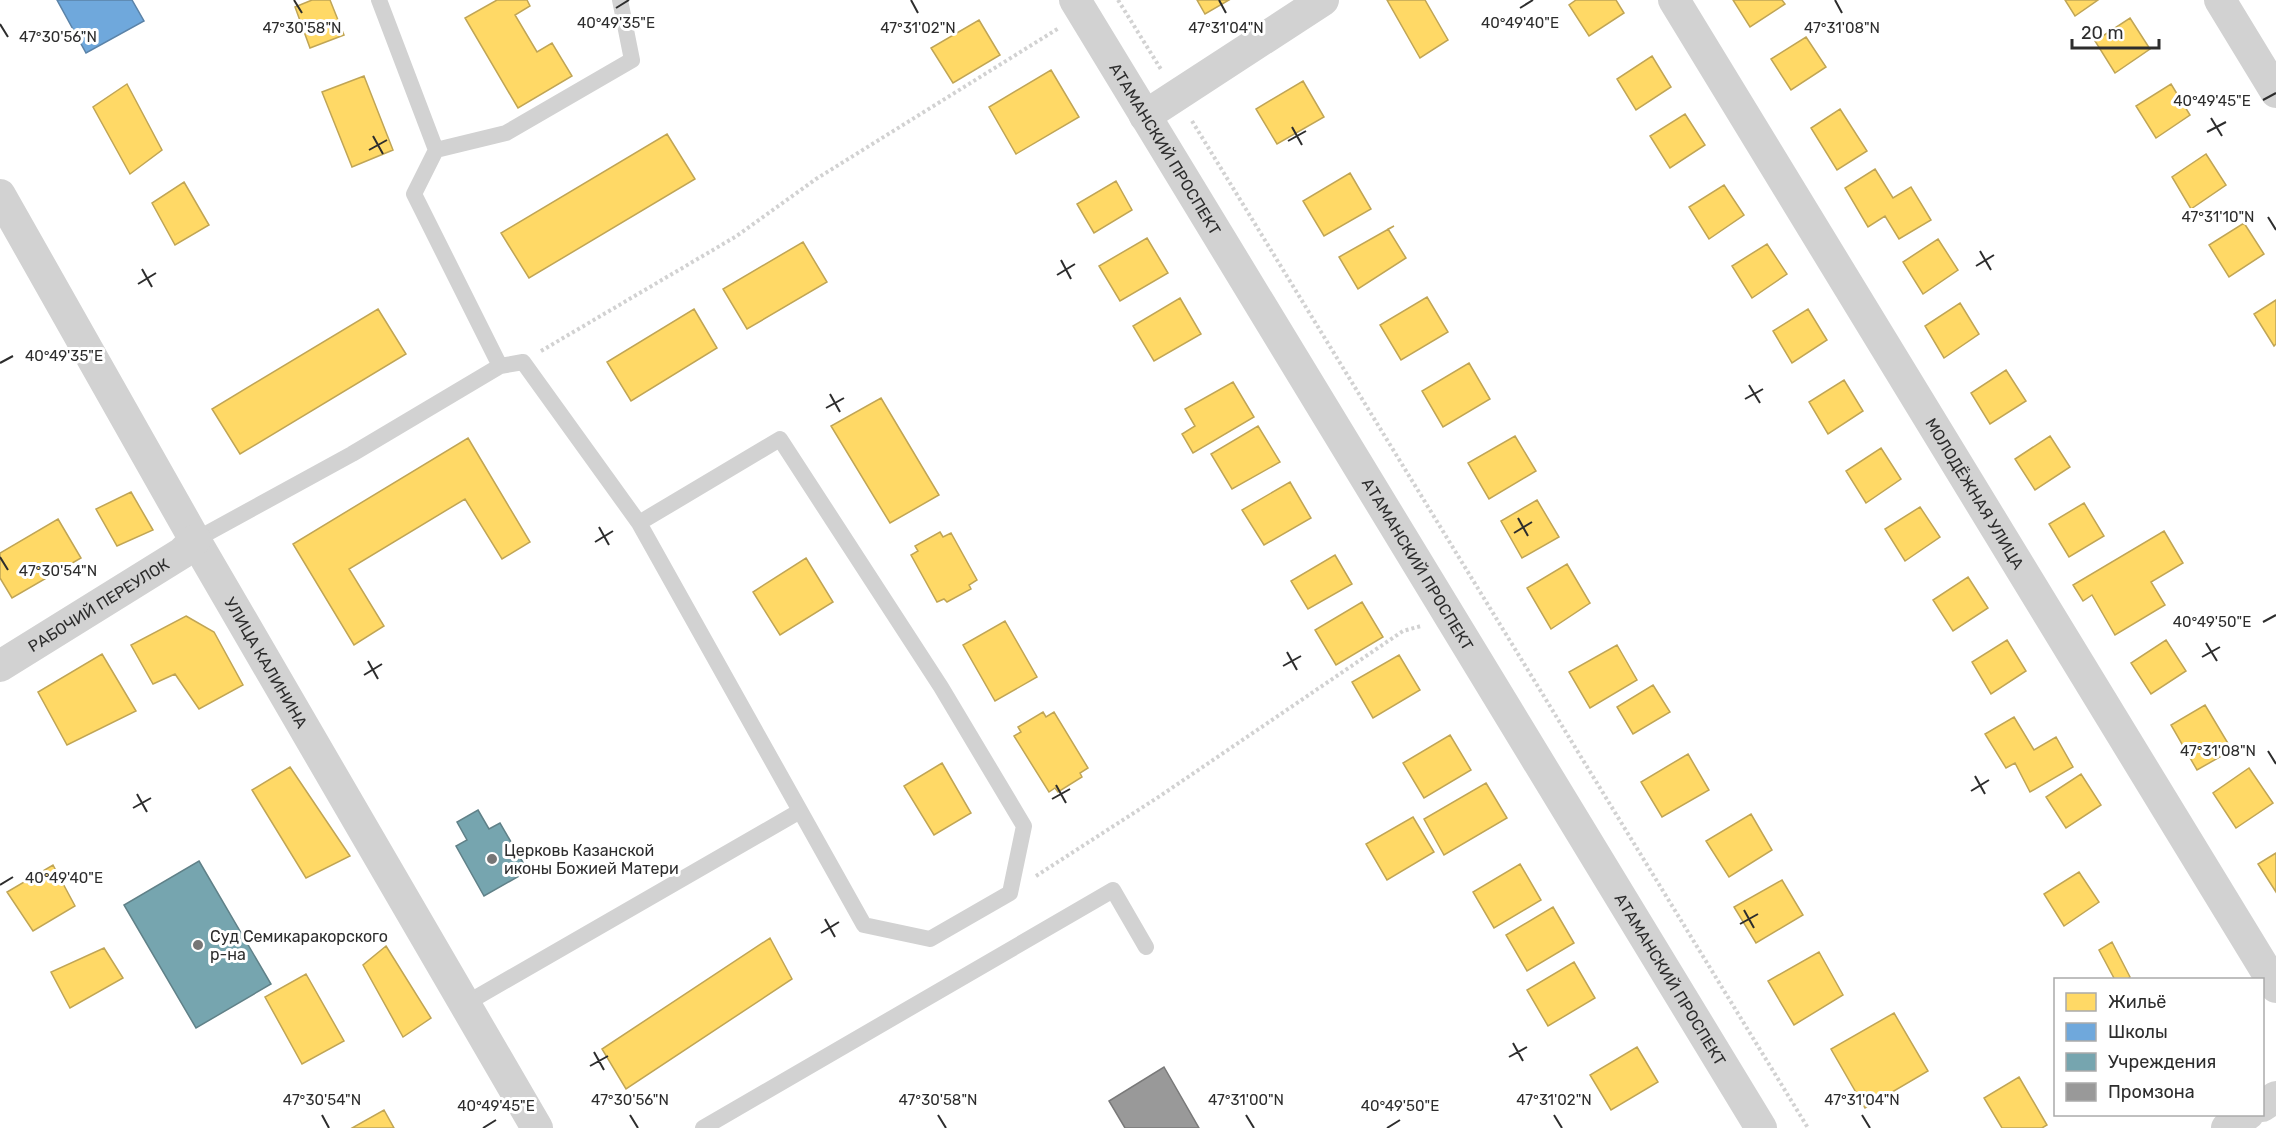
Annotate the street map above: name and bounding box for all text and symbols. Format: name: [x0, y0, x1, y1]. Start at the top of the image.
scale bar: [2072, 12, 2159, 50]
text: 40°49'35"E: [577, 14, 655, 32]
text: 40°49'40"E: [1481, 14, 1559, 32]
text: 47°30'58"N: [263, 19, 341, 37]
text: 47°31'02"N: [880, 19, 956, 37]
text: 47°31'04"N: [1188, 19, 1264, 37]
text: 47°31'08"N: [1804, 19, 1880, 37]
text: 20 m: [2081, 22, 2123, 44]
text: 47°30'56"N: [19, 28, 97, 46]
street label: АТАМАНСКИЙ ПРОСПЕКТ: [1106, 59, 1225, 238]
text: 40°49'45"E: [2173, 92, 2251, 110]
text: 47°31'10"N: [2182, 208, 2254, 226]
text: 40°49'35"E: [25, 347, 103, 365]
street label: МОЛОДЁЖНАЯ УЛИЦА: [1922, 414, 2028, 573]
street label: АТАМАНСКИЙ ПРОСПЕКТ: [1358, 474, 1478, 653]
street label: РАБОЧИЙ ПЕРЕУЛОК: [24, 554, 173, 656]
text: 47°30'54"N: [19, 562, 97, 580]
street label: УЛИЦА КАЛИНИНА: [221, 594, 312, 732]
text: 40°49'50"E: [2173, 613, 2251, 631]
text: 47°31'08"N: [2180, 742, 2256, 760]
place label: Церковь Казанской иконы Божией Матери: [504, 841, 679, 878]
marker: Церковь Казанской иконы Божией Матери: [485, 852, 499, 866]
text: 40°49'40"E: [25, 869, 103, 887]
street label: АТАМАНСКИЙ ПРОСПЕКТ: [1611, 890, 1730, 1069]
place label: Суд Семикаракорского р-на: [210, 927, 388, 964]
marker: Суд Семикаракорского р-на: [191, 938, 205, 952]
legend: [2054, 978, 2264, 1116]
text: Жильё: [2108, 991, 2166, 1013]
text: Школы: [2108, 1021, 2168, 1043]
text: Учреждения: [2108, 1051, 2216, 1073]
text: Промзона: [2108, 1081, 2195, 1103]
text: 47°30'54"N: [283, 1091, 361, 1109]
text: 47°30'56"N: [591, 1091, 669, 1109]
text: 47°30'58"N: [899, 1091, 977, 1109]
text: 47°31'00"N: [1208, 1091, 1284, 1109]
text: 47°31'02"N: [1516, 1091, 1592, 1109]
text: 47°31'04"N: [1824, 1091, 1900, 1109]
text: 40°49'45"E: [457, 1097, 535, 1115]
text: 40°49'50"E: [1361, 1097, 1439, 1115]

